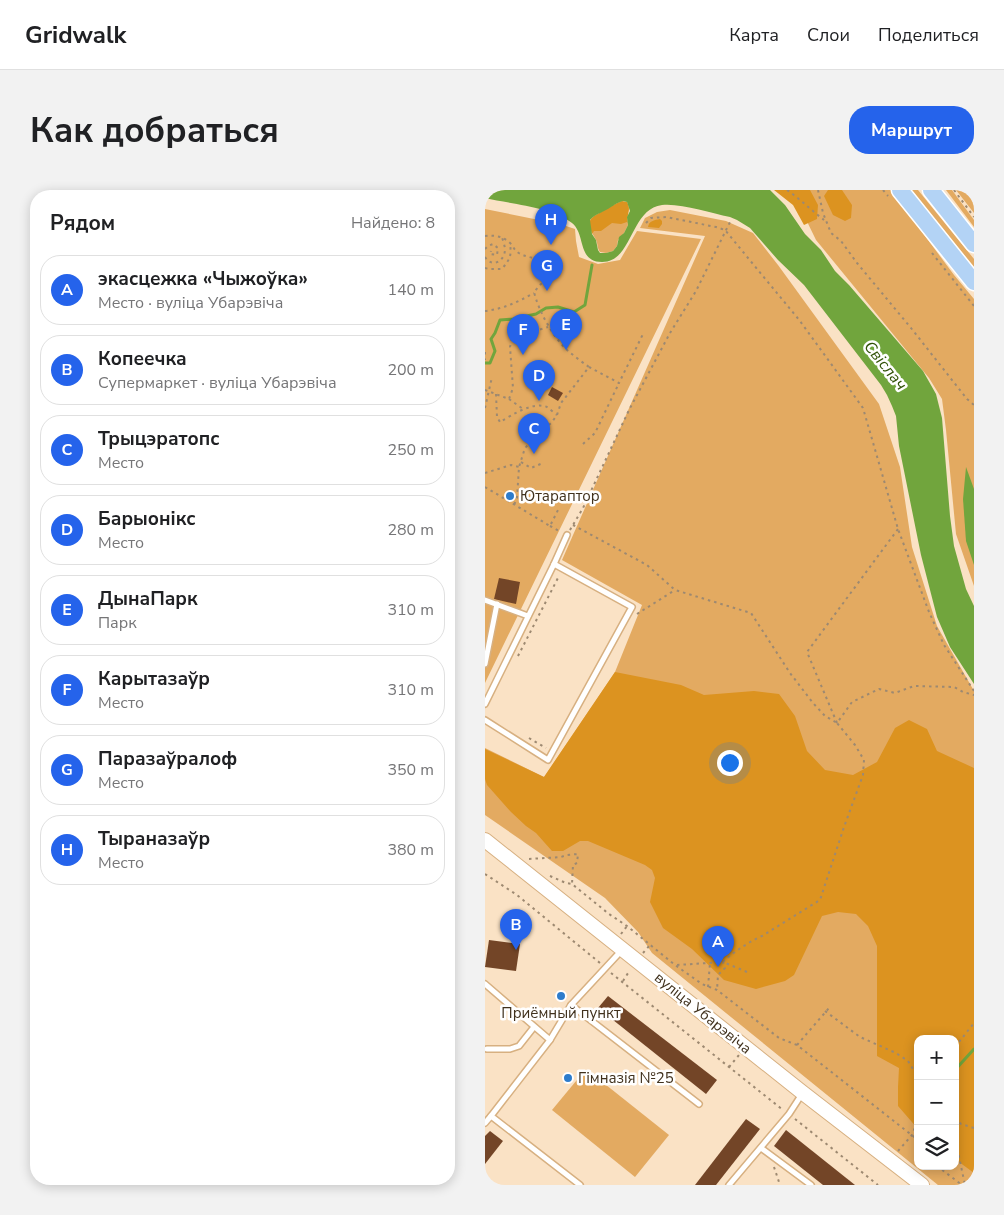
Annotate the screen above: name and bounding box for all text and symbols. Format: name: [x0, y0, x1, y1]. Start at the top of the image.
text: Gridwalk: [25, 19, 126, 51]
text: Карта: [729, 23, 779, 47]
text: Слои: [807, 23, 850, 47]
text: Поделиться: [878, 23, 979, 47]
button: Маршрут: [849, 106, 974, 154]
text: Как добраться: [30, 107, 279, 154]
pin: H: [535, 204, 567, 245]
text: Рядом: [50, 209, 115, 237]
text: Найдено: 8: [351, 212, 435, 234]
pin: G: [531, 250, 563, 291]
text: экасцежка «Чыжоўка»: [98, 266, 308, 292]
text: A: [61, 279, 73, 301]
text: 140 m: [387, 279, 434, 301]
text: Место · вуліца Убарэвіча: [98, 292, 283, 314]
pin: E: [550, 309, 582, 350]
pin: F: [507, 314, 539, 355]
water label: Свіслач: [859, 336, 912, 395]
text: Копеечка: [98, 346, 187, 372]
text: B: [61, 359, 73, 381]
text: 200 m: [387, 359, 434, 381]
pin: D: [523, 360, 555, 401]
text: Супермаркет · вуліца Убарэвіча: [98, 372, 337, 394]
pin: C: [518, 413, 550, 454]
text: Трыцэратопс: [98, 426, 219, 452]
text: C: [62, 439, 72, 461]
text: 250 m: [387, 439, 434, 461]
text: Место: [98, 452, 144, 474]
place label: Ютараптор: [520, 486, 600, 506]
marker: Ютараптор: [504, 490, 516, 502]
text: Барыонікс: [98, 506, 196, 532]
text: D: [61, 519, 73, 541]
text: 280 m: [387, 519, 434, 541]
text: Место: [98, 532, 144, 554]
text: ДынаПарк: [98, 586, 198, 612]
text: E: [62, 599, 72, 621]
text: 310 m: [387, 599, 434, 621]
text: Парк: [98, 612, 137, 634]
text: Карытазаўр: [98, 666, 210, 692]
text: F: [63, 679, 72, 701]
text: 310 m: [387, 679, 434, 701]
text: Место: [98, 692, 144, 714]
text: Паразаўралоф: [98, 746, 237, 772]
your location: [717, 750, 743, 776]
text: G: [61, 759, 73, 781]
text: 350 m: [387, 759, 434, 781]
text: Место: [98, 772, 144, 794]
text: Тыраназаўр: [98, 826, 210, 852]
text: H: [61, 839, 73, 861]
text: 380 m: [387, 839, 434, 861]
text: Место: [98, 852, 144, 874]
pin: B: [500, 909, 532, 950]
pin: A: [702, 926, 734, 967]
street label: вуліца Убарэвіча: [650, 968, 756, 1058]
marker: Приёмный пункт: [555, 990, 567, 1002]
place label: Приёмный пункт: [501, 1003, 621, 1023]
map controls: [914, 1035, 959, 1170]
button: +: [914, 1035, 959, 1080]
place label: Гімназія №25: [578, 1068, 674, 1088]
marker: Гімназія №25: [562, 1072, 574, 1084]
button: −: [914, 1080, 959, 1125]
button: layers: [914, 1125, 959, 1170]

